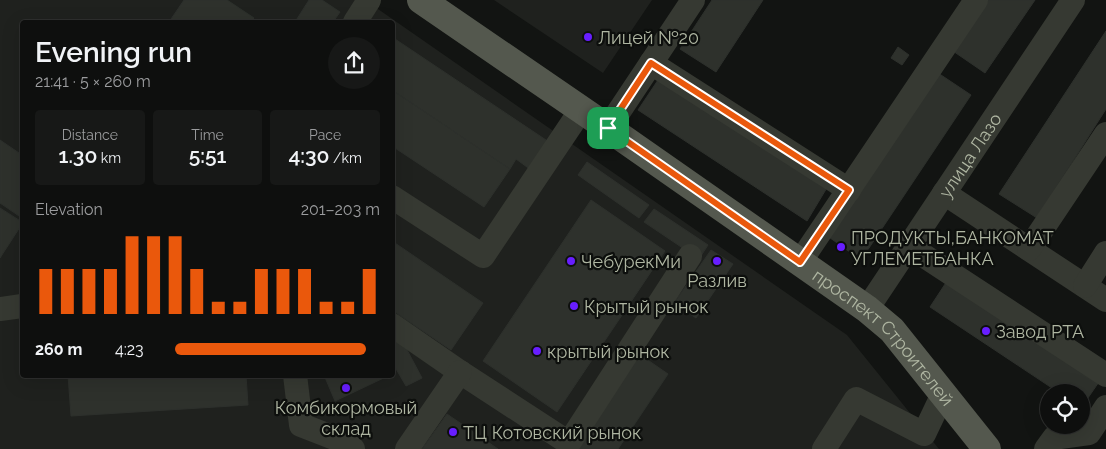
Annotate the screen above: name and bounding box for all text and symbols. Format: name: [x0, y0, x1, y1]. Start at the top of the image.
place label: Лицей №20: [598, 27, 699, 48]
marker: Лицей №20: [582, 31, 594, 43]
text: Evening run: [35, 36, 192, 69]
button: share: [328, 37, 380, 89]
text: 21:41 · 5 × 260 m: [35, 72, 151, 91]
pin: [587, 107, 629, 149]
street label: улица Лазо: [934, 108, 1006, 201]
icon: arrive: [594, 114, 622, 142]
text: Distance: [62, 127, 118, 143]
text: Time: [191, 127, 224, 143]
text: Pace: [309, 127, 341, 143]
text: 1.30: [59, 143, 97, 168]
text: 5:51: [189, 143, 226, 168]
text: 4:30: [289, 143, 329, 168]
text: km: [97, 150, 121, 166]
text: /km: [329, 150, 362, 166]
text: Elevation: [35, 200, 103, 219]
text: 201–203 m: [301, 200, 380, 219]
place label: ПРОДУКТЫ,БАНКОМАТ УГЛЕМЕТБАНКА: [851, 227, 1054, 269]
marker: ПРОДУКТЫ,БАНКОМАТ УГЛЕМЕТБАНКА: [835, 241, 847, 253]
place label: ЧебурекМи: [581, 251, 681, 272]
marker: ЧебурекМи: [565, 255, 577, 267]
marker: Разлив: [711, 255, 723, 267]
street label: проспект Строителей: [809, 264, 959, 410]
place label: Разлив: [687, 270, 747, 291]
place label: Крытый рынок: [584, 296, 709, 317]
marker: Крытый рынок: [568, 300, 580, 312]
place label: Завод РТА: [996, 321, 1084, 342]
marker: Завод РТА: [980, 325, 992, 337]
text: 260 m: [35, 340, 82, 359]
text: 4:23: [115, 340, 144, 359]
place label: крытый рынок: [547, 341, 670, 362]
marker: крытый рынок: [531, 345, 543, 357]
marker: Комбикормовый склад: [340, 382, 352, 394]
map controls: [1040, 384, 1090, 434]
button: locate: [1040, 384, 1090, 434]
place label: Комбикормовый склад: [275, 397, 417, 439]
place label: ТЦ Котовский рынок: [463, 422, 641, 443]
marker: ТЦ Котовский рынок: [447, 426, 459, 438]

